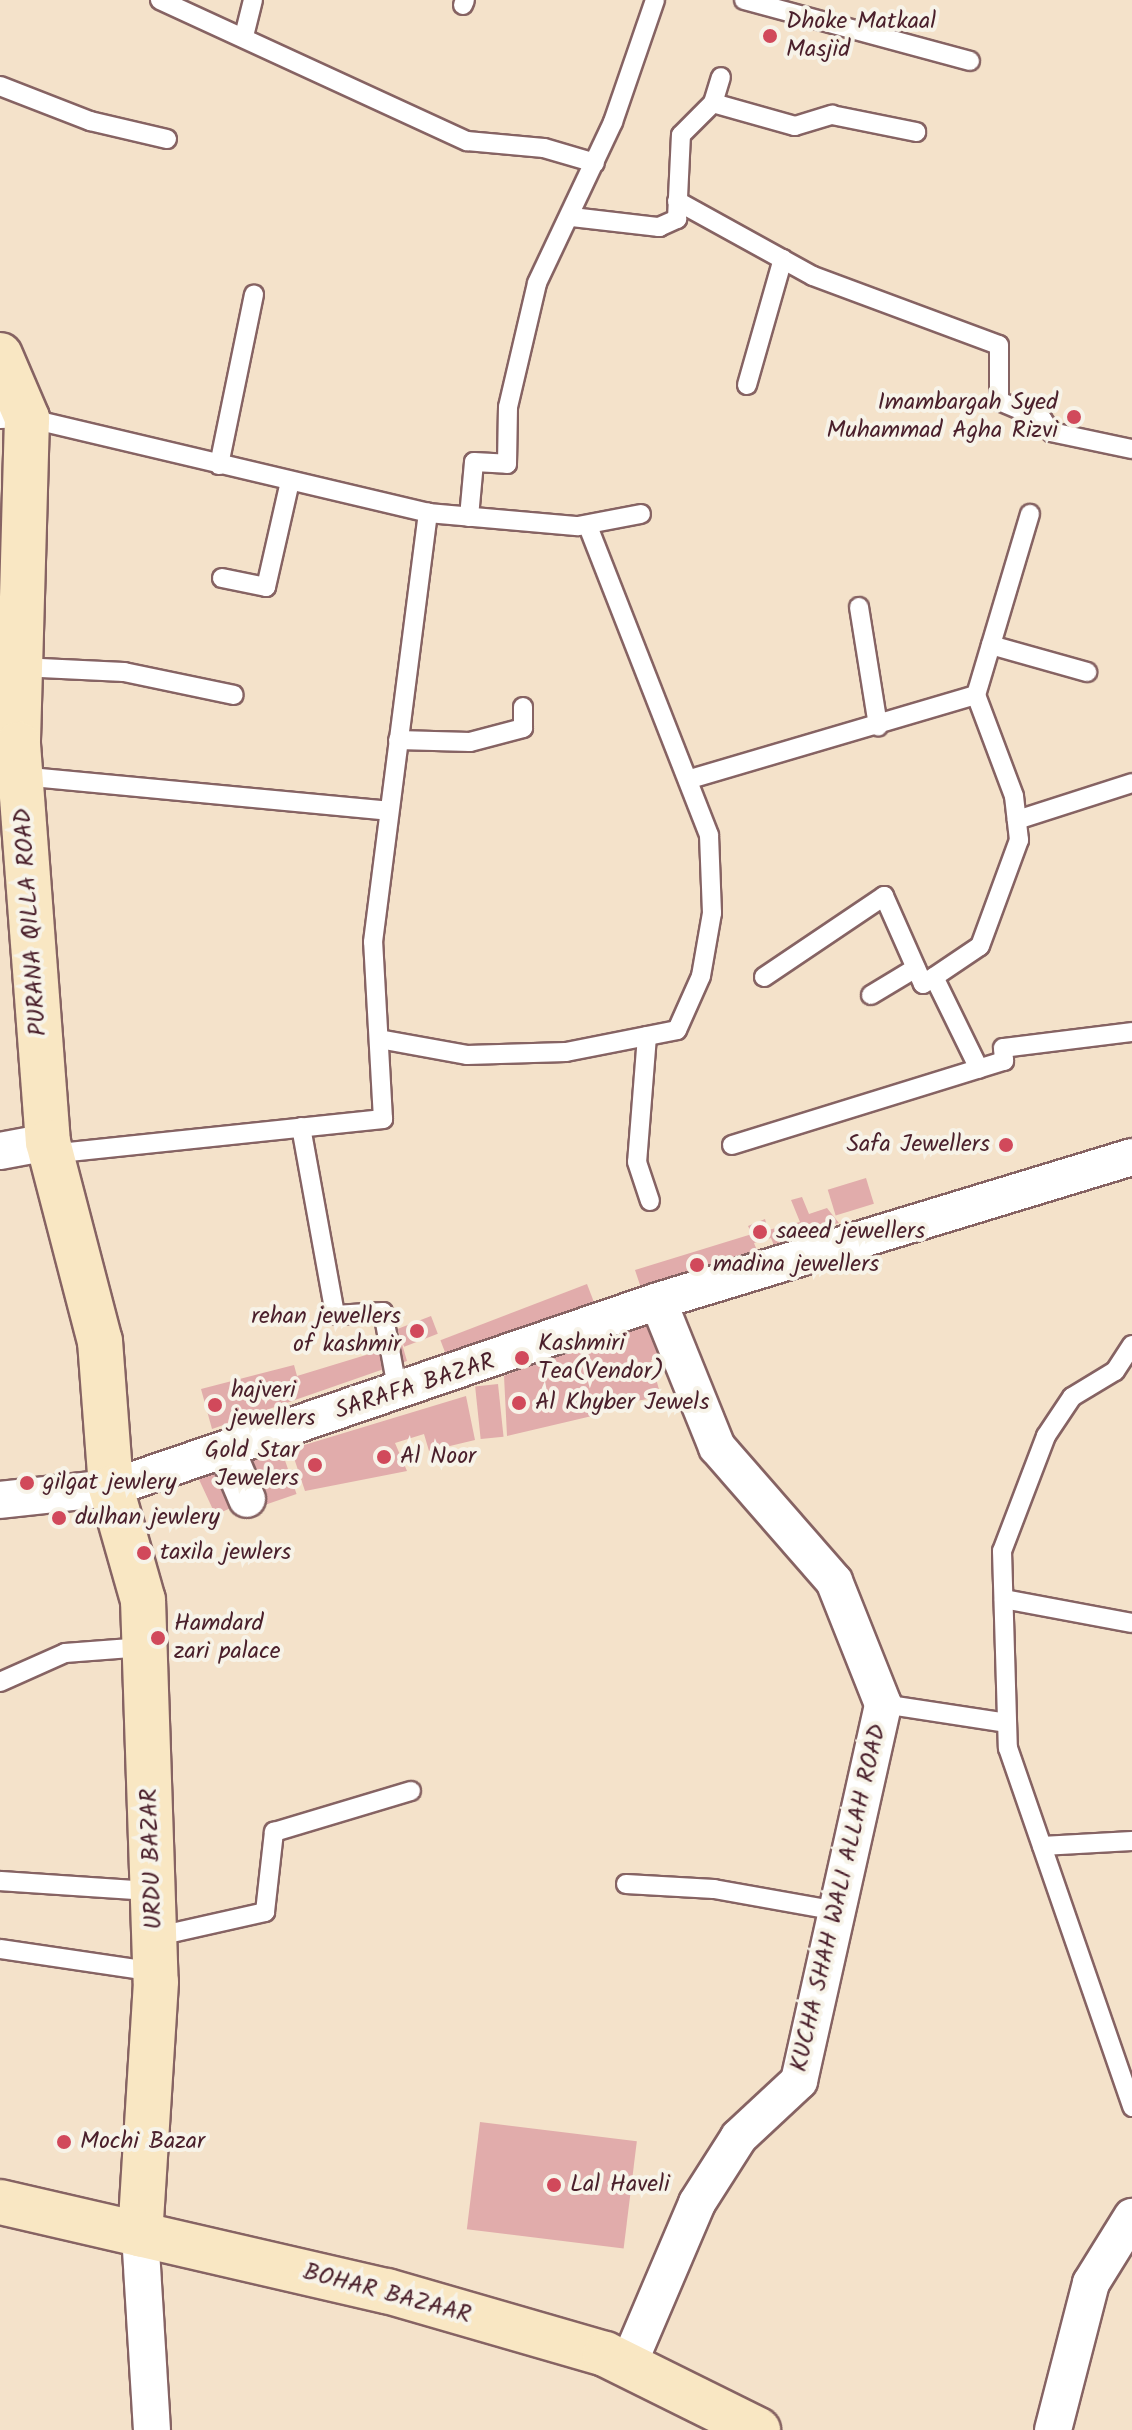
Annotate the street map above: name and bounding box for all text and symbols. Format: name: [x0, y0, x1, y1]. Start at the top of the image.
place label: Dhoke Matkaal Masjid: [786, 8, 936, 64]
marker: Dhoke Matkaal Masjid: [761, 27, 779, 45]
place label: Imambargah Syed Muhammad Agha Rizvi: [826, 389, 1058, 445]
marker: Imambargah Syed Muhammad Agha Rizvi: [1065, 408, 1083, 426]
street label: PURANA QILLA ROAD: [9, 807, 53, 1037]
place label: Safa Jewellers: [846, 1131, 990, 1159]
marker: Safa Jewellers: [997, 1136, 1015, 1154]
place label: saeed jewellers: [776, 1218, 925, 1246]
marker: saeed jewellers: [751, 1223, 769, 1241]
place label: madina jewellers: [713, 1251, 879, 1279]
marker: madina jewellers: [688, 1256, 706, 1274]
place label: rehan jewellers of kashmir: [251, 1303, 401, 1359]
marker: rehan jewellers of kashmir: [408, 1322, 426, 1340]
place label: Kashmiri Tea(Vendor): [538, 1330, 664, 1386]
street label: SARAFA BAZAR: [332, 1348, 498, 1426]
marker: Kashmiri Tea(Vendor): [513, 1349, 531, 1367]
place label: hajveri jewellers: [231, 1377, 316, 1433]
place label: Al Khyber Jewels: [535, 1389, 709, 1417]
marker: Al Khyber Jewels: [510, 1394, 528, 1412]
marker: hajveri jewellers: [206, 1396, 224, 1414]
place label: Gold Star Jewelers: [205, 1437, 299, 1493]
place label: Al Noor: [400, 1443, 476, 1471]
marker: Al Noor: [375, 1448, 393, 1466]
marker: Gold Star Jewelers: [306, 1456, 324, 1474]
place label: gilgat jewlery: [43, 1469, 176, 1497]
marker: gilgat jewlery: [18, 1474, 36, 1492]
place label: dulhan jewlery: [75, 1504, 220, 1532]
marker: dulhan jewlery: [50, 1509, 68, 1527]
place label: taxila jewlers: [160, 1539, 291, 1567]
marker: taxila jewlers: [135, 1544, 153, 1562]
place label: Hamdard zari palace: [174, 1610, 280, 1666]
marker: Hamdard zari palace: [149, 1629, 167, 1647]
street label: KUCHA SHAH WALI ALLAH ROAD: [785, 1721, 893, 2075]
street label: URDU BAZAR: [135, 1788, 169, 1930]
place label: Mochi Bazar: [80, 2128, 205, 2156]
marker: Mochi Bazar: [55, 2133, 73, 2151]
place label: Lal Haveli: [570, 2171, 670, 2199]
marker: Lal Haveli: [545, 2176, 563, 2194]
street label: BOHAR BAZAAR: [300, 2258, 474, 2330]

